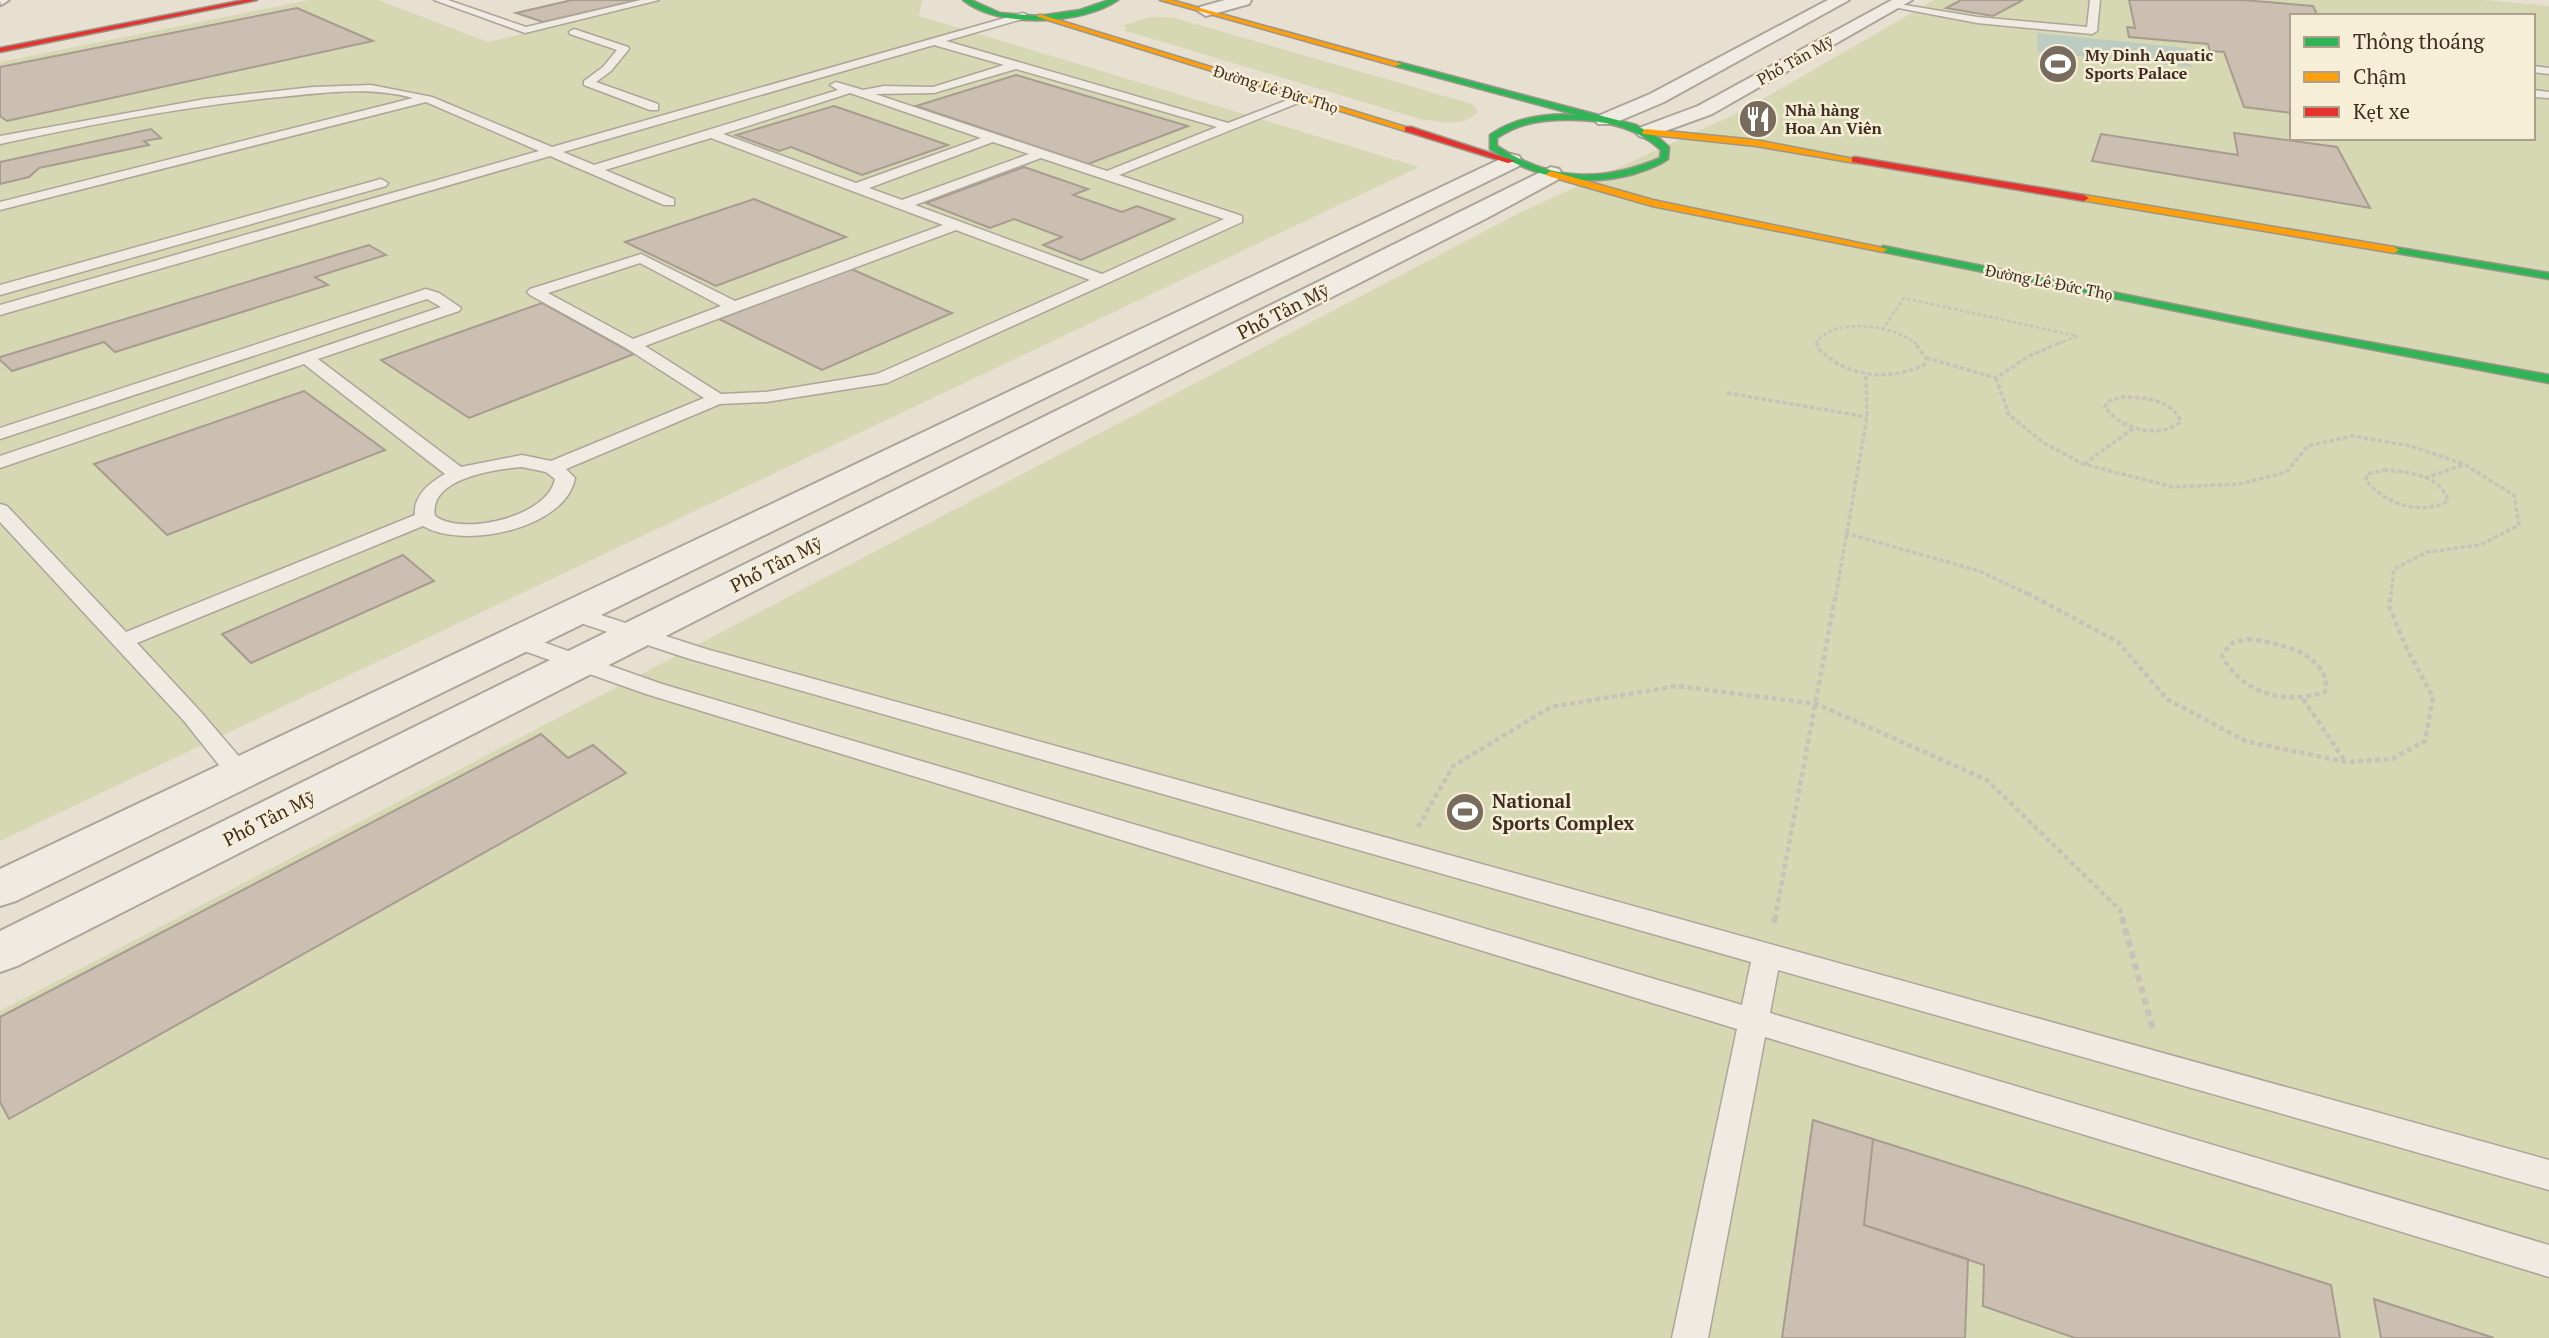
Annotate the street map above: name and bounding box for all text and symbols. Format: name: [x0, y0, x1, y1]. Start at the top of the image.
legend: [2290, 14, 2535, 140]
text: Thông thoáng: [2353, 27, 2485, 55]
street label: Phố Tân Mỹ: [1753, 30, 1837, 90]
sports icon: My Dinh Aquatic Sports Palace: [2037, 43, 2079, 85]
place label: My Dinh Aquatic Sports Palace: [2085, 44, 2214, 84]
street label: Đường Lê Đức Thọ: [1211, 60, 1341, 118]
text: Chậm: [2353, 62, 2406, 90]
text: Kẹt xe: [2353, 97, 2410, 125]
restaurant icon: Nhà hàng Hoa An Viên: [1737, 98, 1779, 140]
place label: Nhà hàng Hoa An Viên: [1785, 99, 1883, 139]
street label: Đường Lê Đức Thọ: [1983, 259, 2115, 305]
street label: Phố Tân Mỹ: [1233, 276, 1333, 344]
street label: Phố Tân Mỹ: [726, 529, 826, 597]
street label: Phố Tân Mỹ: [219, 783, 319, 851]
place label: National Sports Complex: [1492, 788, 1635, 835]
sports icon: National Sports Complex: [1444, 791, 1486, 833]

